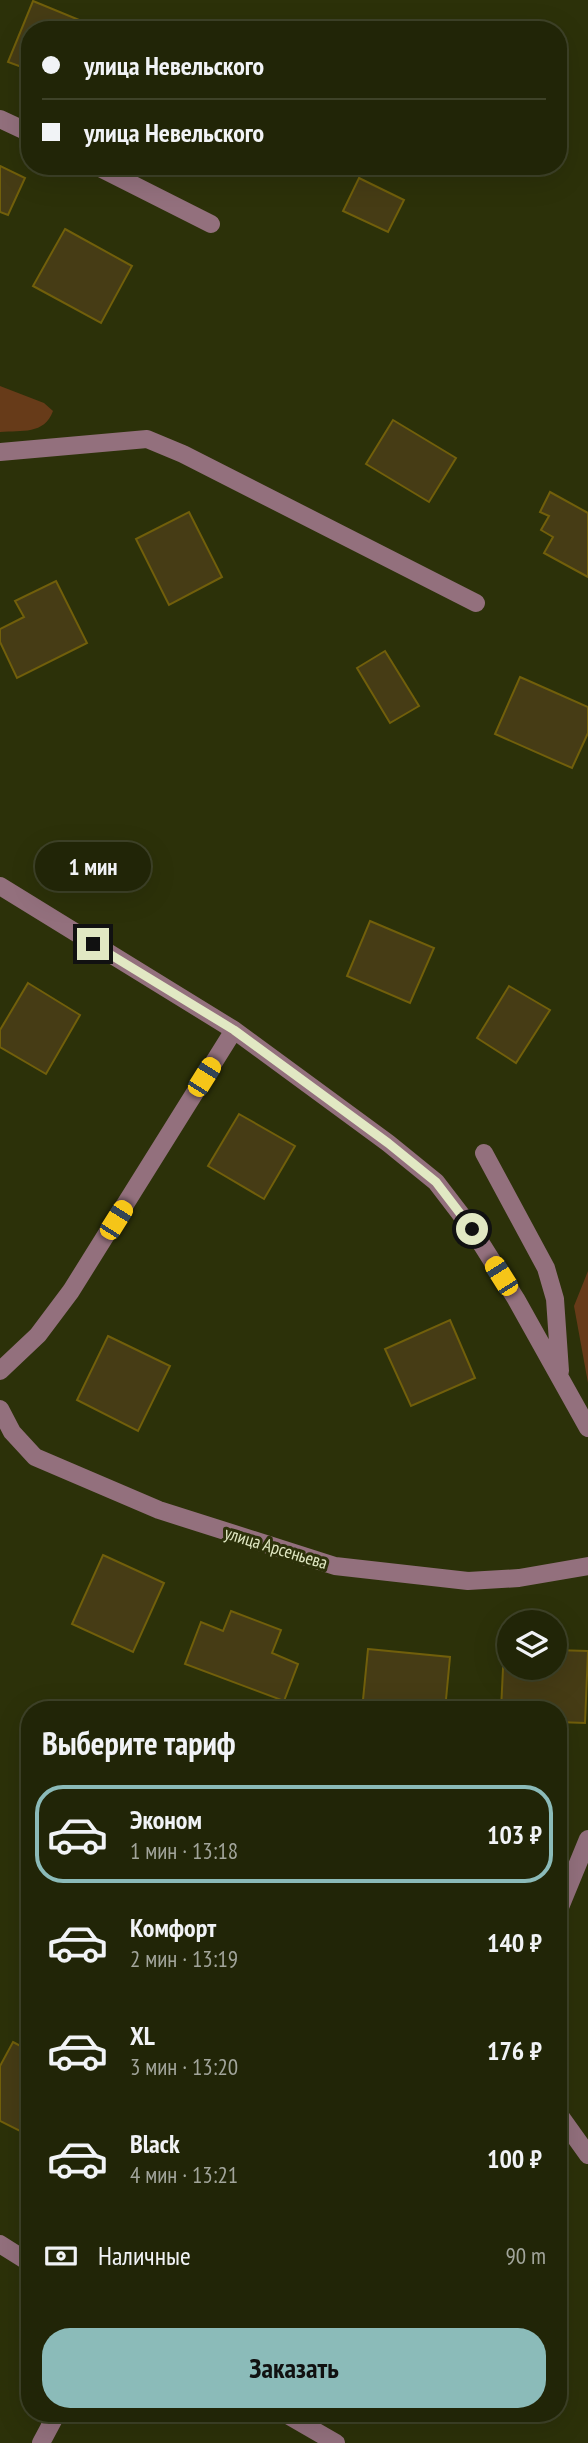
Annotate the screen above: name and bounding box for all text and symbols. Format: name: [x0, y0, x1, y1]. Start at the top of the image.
text: улица Невельского: [84, 49, 264, 82]
text: улица Невельского: [84, 116, 264, 149]
callout: 1 мин: [35, 842, 151, 892]
text: 1 мин: [68, 852, 118, 881]
route end: [77, 928, 109, 960]
car: [184, 1054, 225, 1100]
car: [96, 1197, 137, 1243]
route start: [456, 1213, 488, 1245]
car: [481, 1253, 522, 1299]
street label: улица Арсеньева: [222, 1521, 330, 1574]
map controls: [497, 1610, 567, 1680]
button: layers: [497, 1610, 567, 1680]
text: Выберите тариф: [42, 1722, 236, 1764]
icon: car: [46, 1803, 109, 1866]
text: Эконом: [130, 1803, 202, 1836]
text: 103 ₽: [487, 1818, 542, 1851]
text: 1 мин · 13:18: [130, 1836, 238, 1865]
icon: car: [46, 1911, 109, 1974]
text: Комфорт: [130, 1911, 216, 1944]
text: 140 ₽: [487, 1926, 542, 1959]
text: 2 мин · 13:19: [130, 1944, 238, 1973]
icon: car: [46, 2019, 109, 2082]
text: XL: [130, 2019, 155, 2052]
text: 176 ₽: [487, 2034, 542, 2067]
text: 3 мин · 13:20: [130, 2052, 238, 2081]
icon: car: [46, 2127, 109, 2190]
text: Black: [130, 2127, 180, 2160]
text: 100 ₽: [487, 2142, 542, 2175]
text: 4 мин · 13:21: [130, 2160, 238, 2189]
icon: cash: [42, 2237, 80, 2275]
text: Наличные: [98, 2239, 191, 2272]
text: 90 m: [505, 2241, 546, 2270]
button: Заказать: [42, 2328, 546, 2408]

